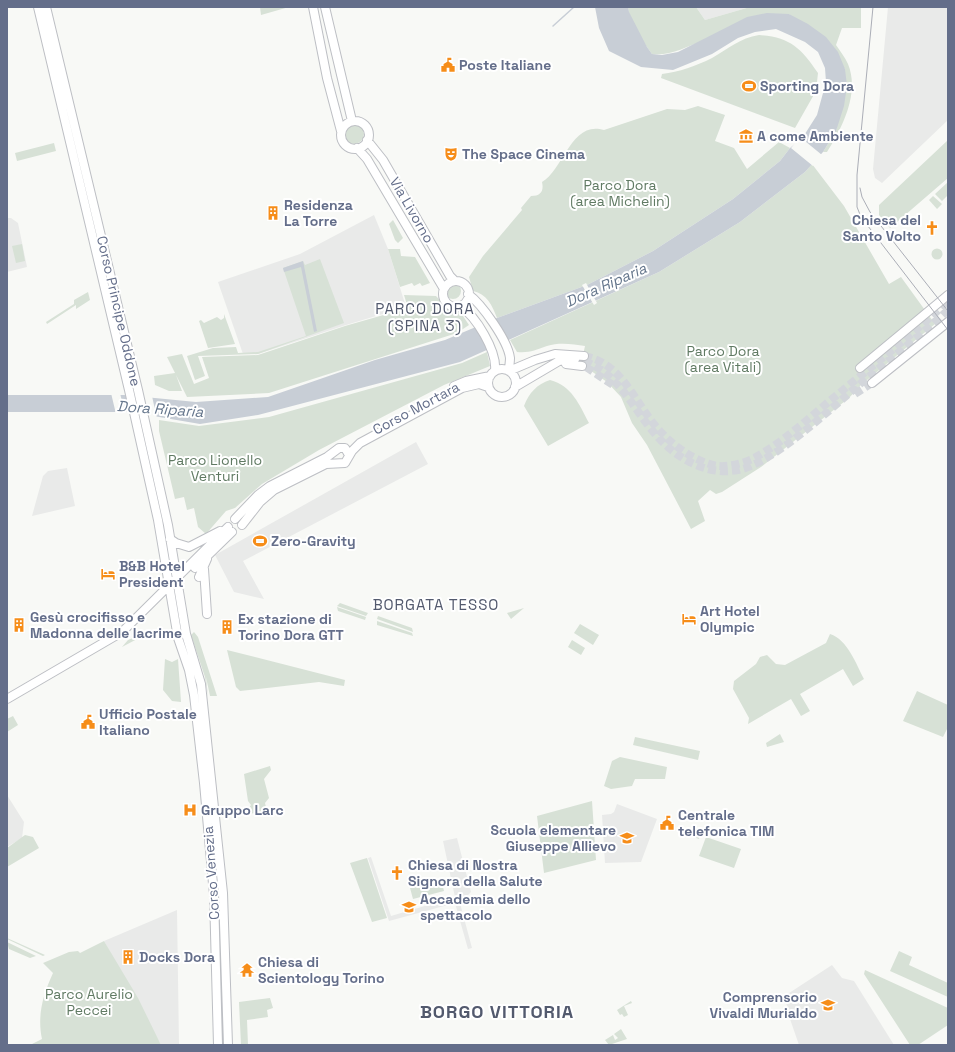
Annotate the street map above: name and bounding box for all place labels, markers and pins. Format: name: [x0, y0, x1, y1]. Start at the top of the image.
place label: Poste Italiane: [459, 56, 551, 74]
public building icon: Poste Italiane: [440, 57, 456, 73]
place label: Sporting Dora: [760, 77, 854, 95]
sports icon: Sporting Dora: [741, 78, 757, 94]
place label: A come Ambiente: [757, 127, 874, 145]
museum icon: A come Ambiente: [738, 128, 754, 144]
place label: The Space Cinema: [462, 145, 585, 163]
theatre icon: The Space Cinema: [443, 146, 459, 162]
place label: Residenza La Torre: [284, 196, 353, 230]
building icon: Residenza La Torre: [265, 205, 281, 221]
place label: Chiesa del Santo Volto: [843, 211, 921, 245]
church icon: Chiesa del Santo Volto: [924, 220, 940, 236]
place label: Zero-Gravity: [271, 532, 356, 550]
sports icon: Zero-Gravity: [252, 533, 268, 549]
place label: B&B Hotel President: [119, 557, 185, 591]
hotel icon: B&B Hotel President: [100, 566, 116, 582]
place label: Art Hotel Olympic: [700, 602, 760, 636]
place label: Gesù crocifisso e Madonna delle lacrime: [30, 608, 182, 642]
place label: Ex stazione di Torino Dora GTT: [238, 610, 344, 644]
hotel icon: Art Hotel Olympic: [681, 611, 697, 627]
building icon: Gesù crocifisso e Madonna delle lacrime: [11, 617, 27, 633]
building icon: Ex stazione di Torino Dora GTT: [219, 619, 235, 635]
place label: Ufficio Postale Italiano: [99, 705, 197, 739]
public building icon: Ufficio Postale Italiano: [80, 714, 96, 730]
place label: Gruppo Larc: [201, 801, 284, 819]
hospital icon: Gruppo Larc: [182, 802, 198, 818]
place label: Centrale telefonica TIM: [678, 806, 774, 840]
public building icon: Centrale telefonica TIM: [659, 815, 675, 831]
place label: Scuola elementare Giuseppe Allievo: [491, 821, 616, 855]
school or university icon: Scuola elementare Giuseppe Allievo: [619, 830, 635, 846]
place label: Chiesa di Nostra Signora della Salute: [408, 856, 543, 890]
church icon: Chiesa di Nostra Signora della Salute: [389, 865, 405, 881]
place label: Accademia dello spettacolo: [420, 890, 531, 924]
school or university icon: Accademia dello spettacolo: [401, 899, 417, 915]
place label: Docks Dora: [139, 948, 215, 966]
building icon: Docks Dora: [120, 949, 136, 965]
place label: Chiesa di Scientology Torino: [258, 953, 385, 987]
temple icon: Chiesa di Scientology Torino: [239, 962, 255, 978]
place label: Comprensorio Vivaldi Murialdo: [710, 988, 817, 1022]
school or university icon: Comprensorio Vivaldi Murialdo: [820, 997, 836, 1013]

